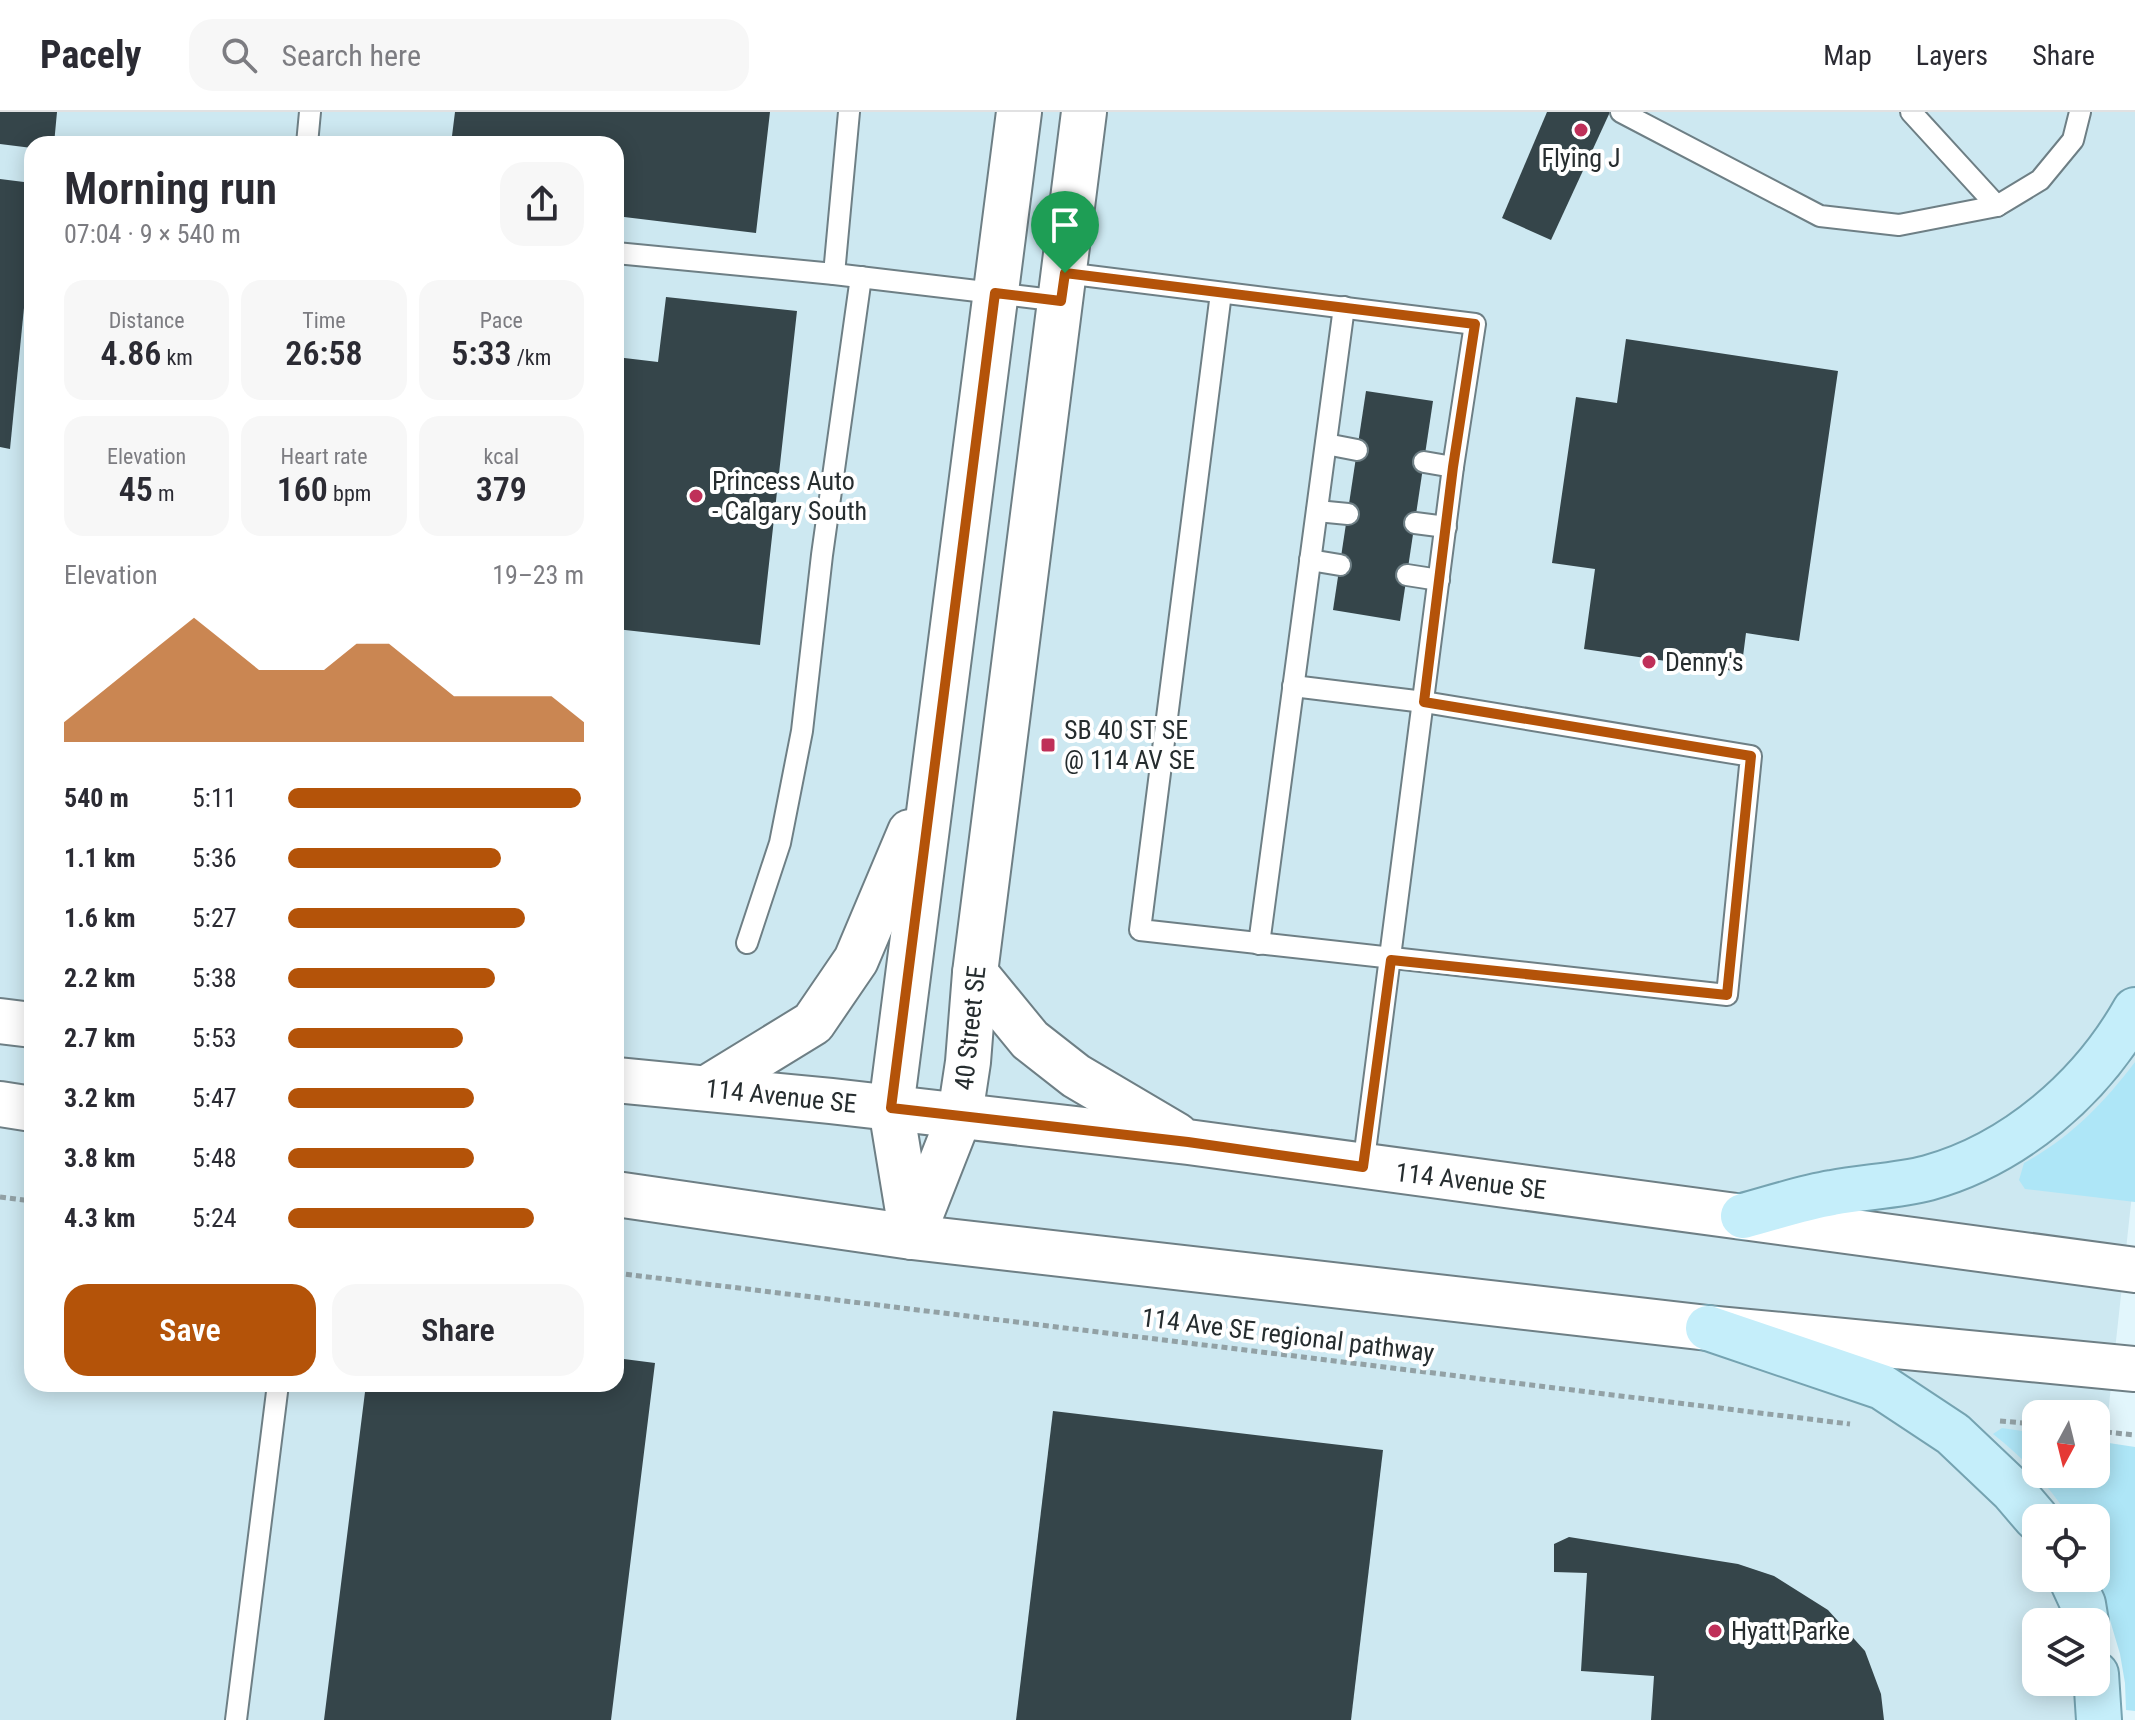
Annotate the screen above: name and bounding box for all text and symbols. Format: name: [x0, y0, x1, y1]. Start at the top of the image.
search box: [189, 19, 749, 91]
text: Pacely: [40, 33, 141, 77]
icon: search: [217, 33, 261, 77]
text: Search here: [281, 38, 421, 73]
text: Map: [1823, 39, 1872, 72]
text: Layers: [1916, 39, 1988, 72]
text: Share: [2032, 39, 2095, 72]
marker: Flying J: [1572, 121, 1590, 139]
place label: Flying J: [1541, 143, 1621, 173]
button: share: [500, 162, 584, 246]
text: Morning run: [64, 163, 277, 215]
pin: [1031, 191, 1099, 273]
icon: arrive: [1043, 203, 1087, 247]
text: 07:04 · 9 × 540 m: [64, 219, 241, 249]
text: Distance: [109, 308, 185, 333]
text: Time: [302, 308, 346, 333]
text: Pace: [480, 308, 523, 333]
text: 4.86: [100, 333, 161, 373]
text: 26:58: [285, 333, 363, 373]
text: 5:33: [451, 333, 512, 373]
text: km: [161, 345, 193, 370]
text: /km: [512, 345, 551, 370]
text: Elevation: [107, 444, 186, 469]
text: Heart rate: [281, 444, 367, 469]
text: kcal: [484, 444, 519, 469]
place label: Princess Auto - Calgary South: [712, 466, 867, 526]
text: 45: [119, 469, 153, 509]
text: 160: [277, 469, 328, 509]
text: 379: [476, 469, 527, 509]
text: m: [153, 481, 175, 506]
text: bpm: [328, 481, 371, 506]
marker: Princess Auto - Calgary South: [687, 487, 705, 505]
text: Elevation: [64, 560, 158, 590]
text: 19–23 m: [492, 560, 584, 590]
place label: Denny's: [1665, 647, 1744, 677]
marker: Denny's: [1640, 653, 1658, 671]
place label: SB 40 ST SE @ 114 AV SE: [1064, 715, 1195, 775]
marker: SB 40 ST SE @ 114 AV SE: [1039, 736, 1057, 754]
text: 540 m: [64, 783, 129, 813]
text: 5:11: [192, 783, 237, 813]
text: 1.1 km: [64, 843, 136, 873]
text: 5:36: [192, 843, 237, 873]
text: 1.6 km: [64, 903, 136, 933]
text: 5:27: [192, 903, 237, 933]
text: 2.2 km: [64, 963, 136, 993]
text: 5:38: [192, 963, 237, 993]
street label: 40 Street SE: [949, 964, 991, 1092]
text: 2.7 km: [64, 1023, 136, 1053]
text: 5:53: [192, 1023, 237, 1053]
street label: 114 Avenue SE: [704, 1073, 858, 1119]
text: 3.2 km: [64, 1083, 136, 1113]
text: 5:47: [192, 1083, 237, 1113]
text: 3.8 km: [64, 1143, 136, 1173]
text: 5:48: [192, 1143, 237, 1173]
street label: 114 Avenue SE: [1394, 1157, 1548, 1205]
text: 4.3 km: [64, 1203, 136, 1233]
text: 5:24: [192, 1203, 237, 1233]
button: Save: [64, 1284, 316, 1376]
button: Share: [332, 1284, 584, 1376]
street label: 114 Ave SE regional pathway: [1140, 1302, 1436, 1368]
north arrow: [2022, 1400, 2110, 1488]
map controls: [2022, 1400, 2110, 1696]
button: locate: [2022, 1504, 2110, 1592]
button: layers: [2022, 1608, 2110, 1696]
place label: Hyatt Parke: [1731, 1616, 1850, 1646]
marker: Hyatt Parke: [1706, 1622, 1724, 1640]

